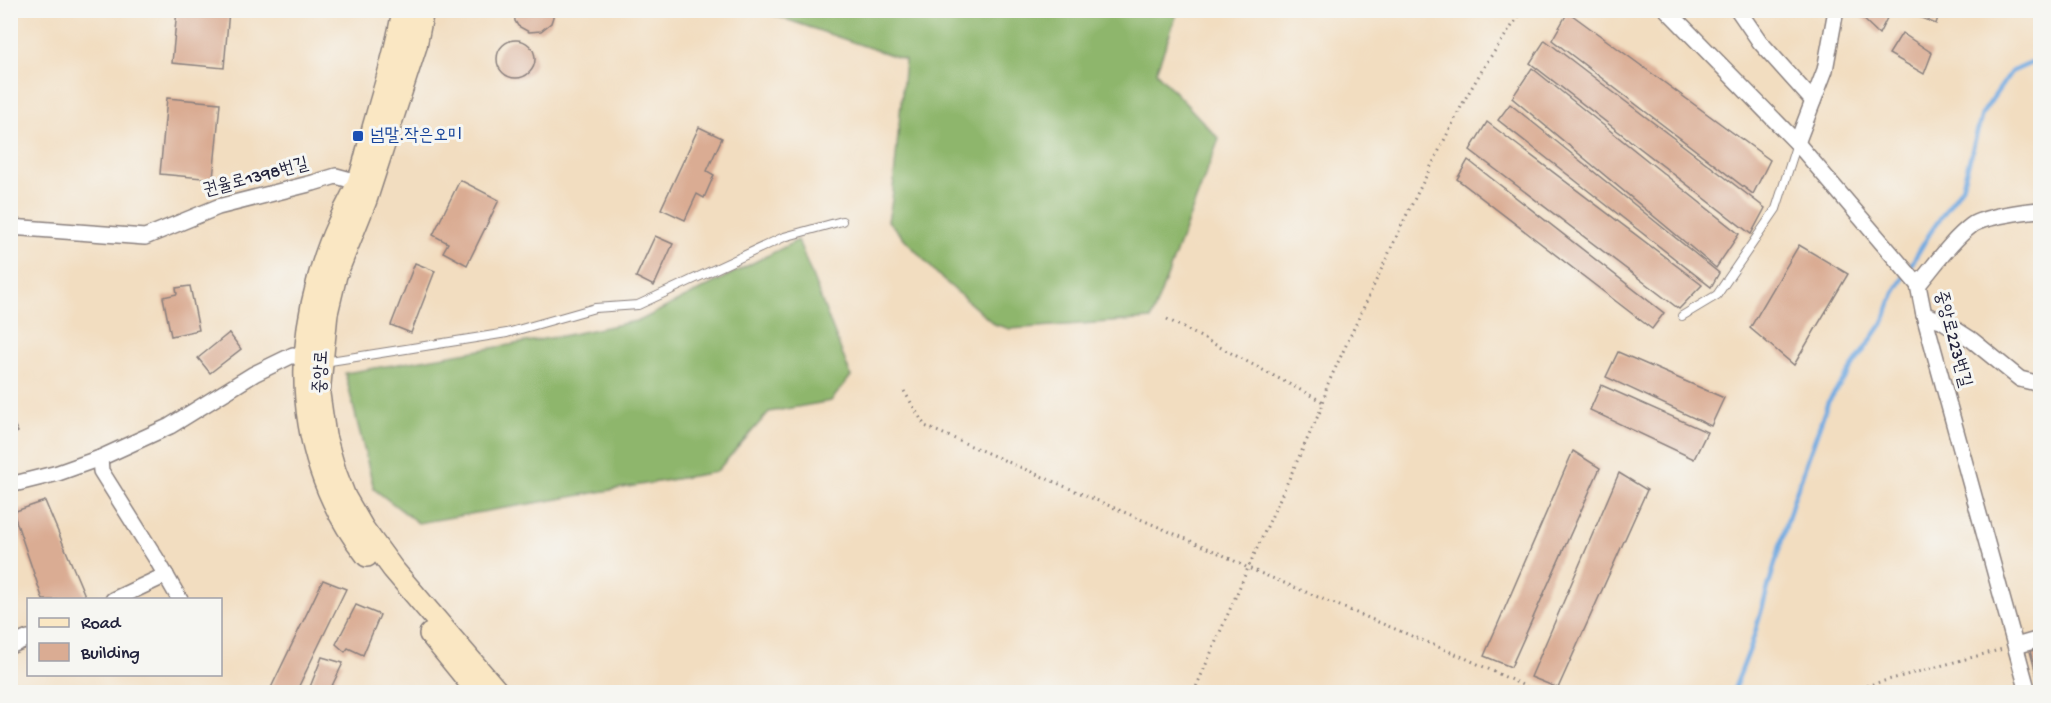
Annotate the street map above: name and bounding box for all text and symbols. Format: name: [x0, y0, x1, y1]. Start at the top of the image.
place label: 넘말.작은오미: [370, 126, 463, 147]
marker: 넘말.작은오미: [351, 129, 365, 143]
street label: 권율로1398번길: [201, 154, 311, 202]
street label: 중앙로223번길: [1929, 288, 1975, 390]
street label: 중앙로: [310, 350, 334, 394]
legend: [27, 598, 222, 676]
text: Road: [81, 614, 122, 635]
text: Building: [80, 644, 140, 665]

